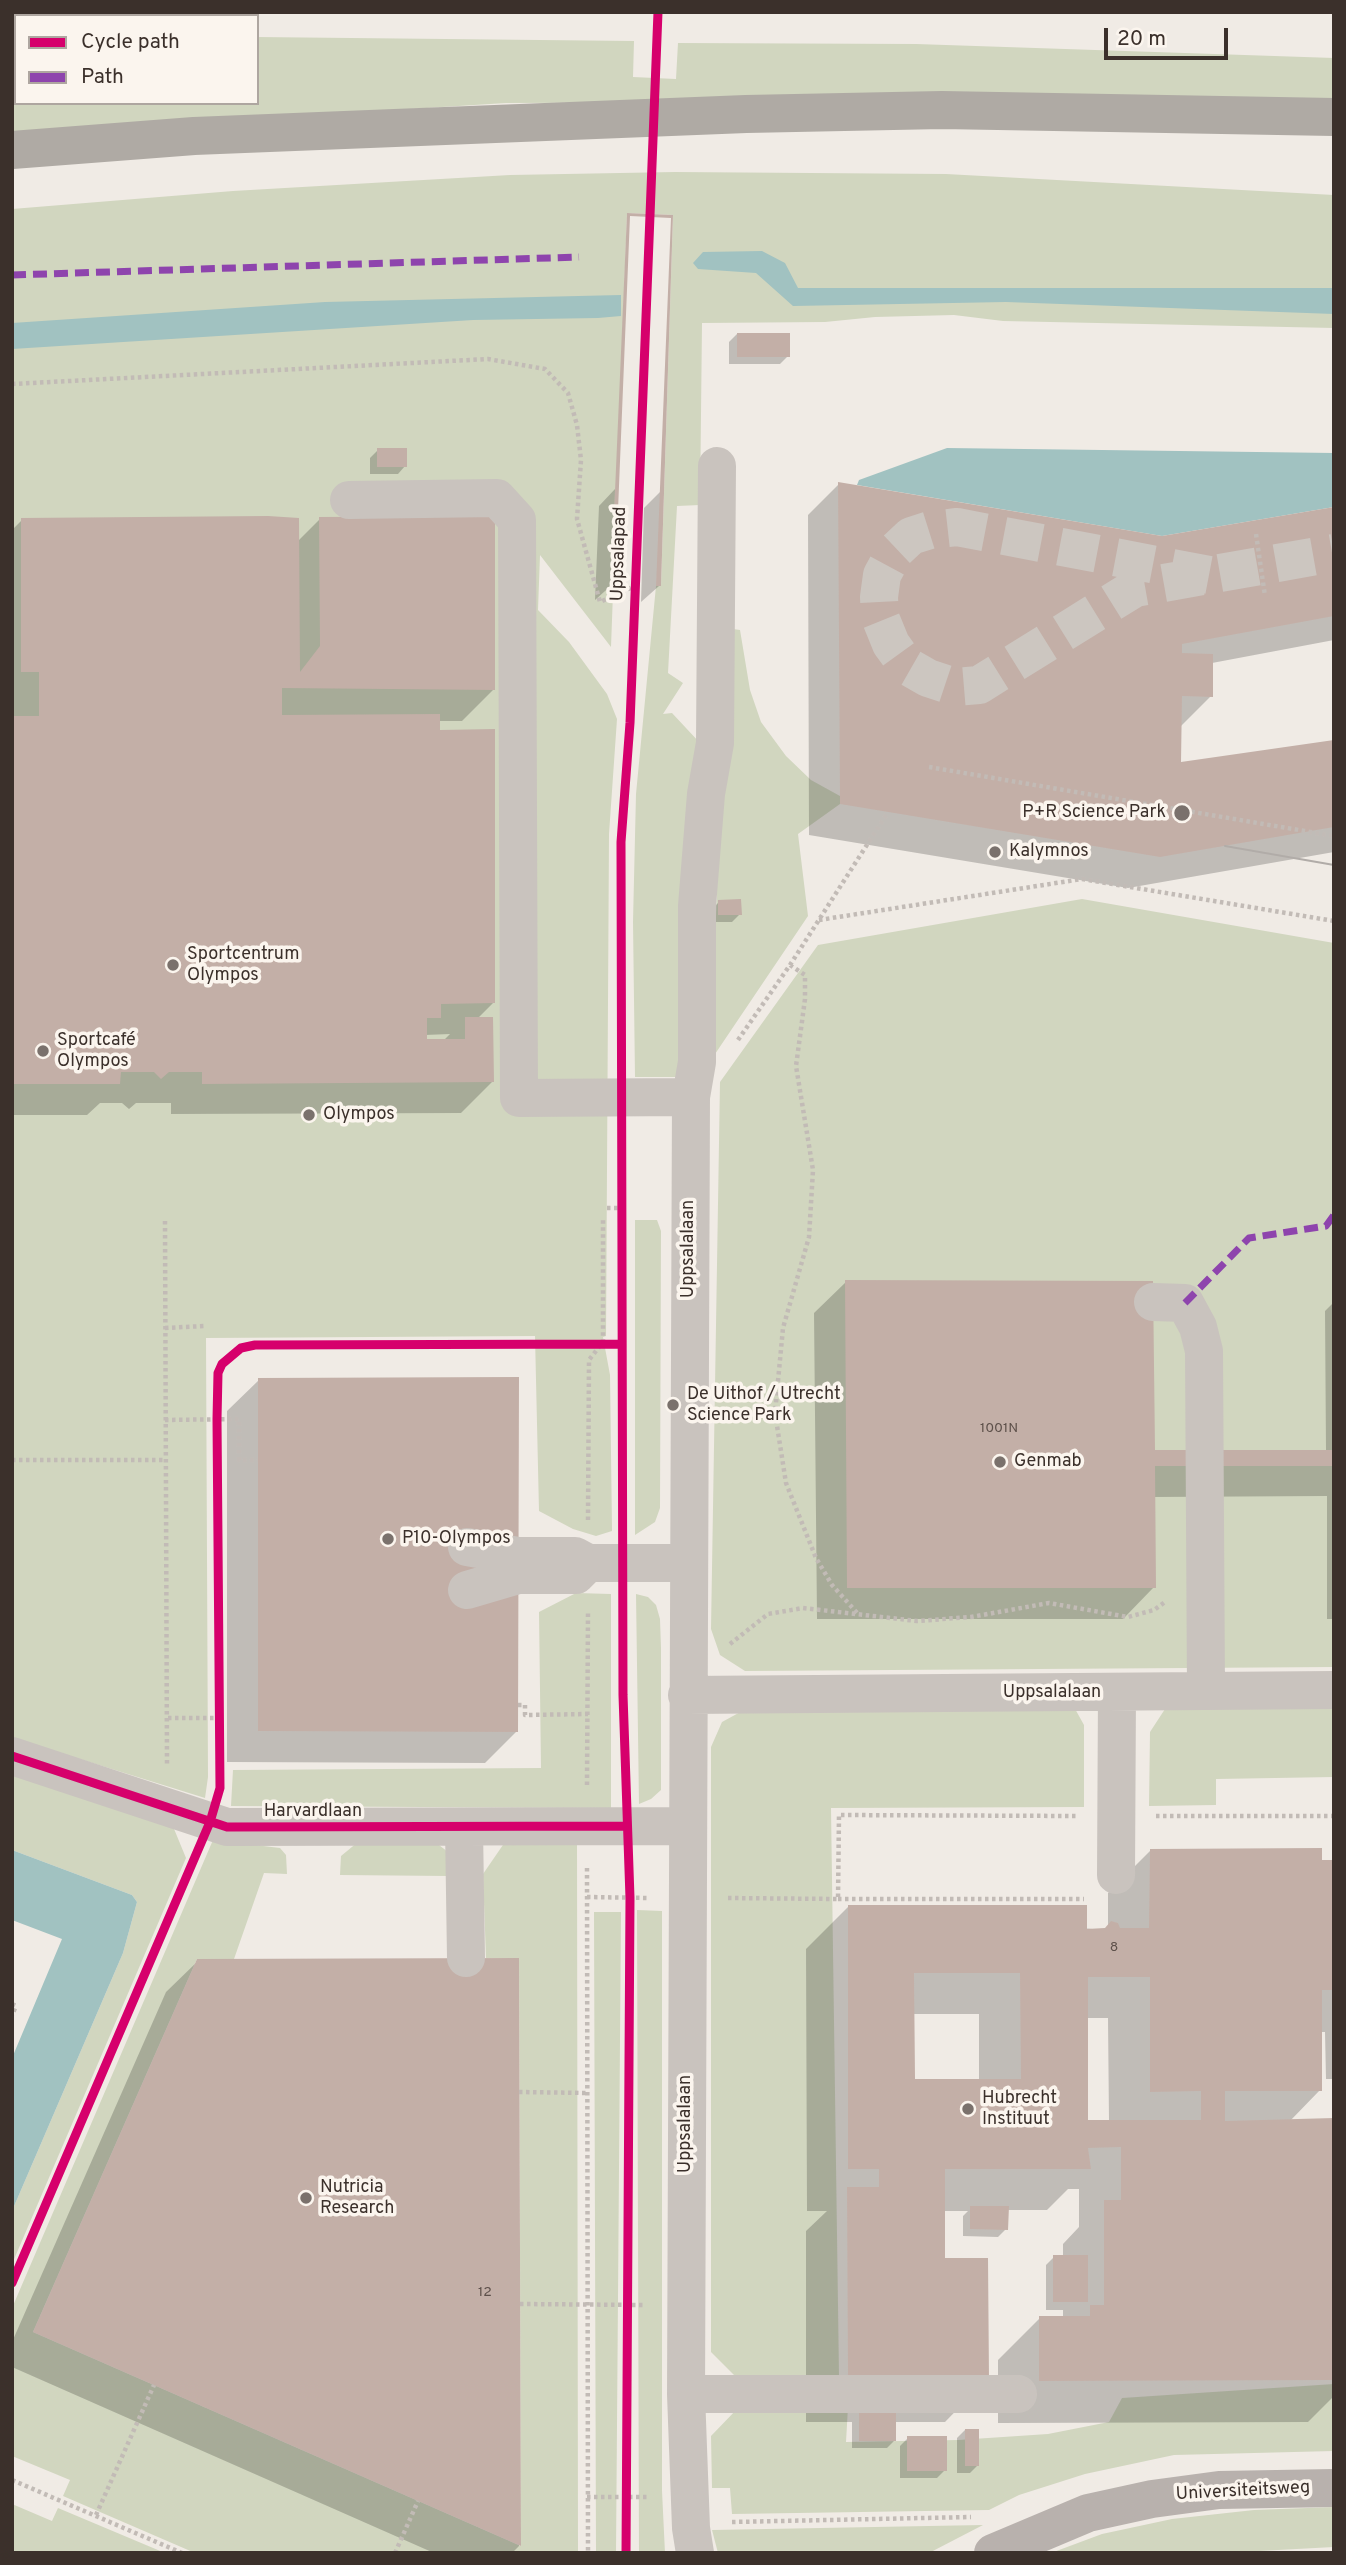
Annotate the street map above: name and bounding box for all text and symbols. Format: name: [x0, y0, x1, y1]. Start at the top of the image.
legend: [14, 14, 259, 105]
scale bar: [1108, 14, 1232, 58]
text: 20 m: [1117, 26, 1166, 53]
text: Cycle path: [81, 29, 180, 56]
text: Path: [81, 64, 124, 91]
street label: Uppsalapad: [608, 506, 632, 602]
place label: P+R Science Park: [1022, 802, 1166, 824]
marker: P+R Science Park: [1172, 803, 1192, 823]
place label: Kalymnos: [1009, 841, 1089, 863]
marker: Kalymnos: [987, 844, 1003, 860]
place label: Sportcentrum Olympos: [187, 944, 299, 986]
marker: Sportcentrum Olympos: [165, 957, 181, 973]
place label: Sportcafé Olympos: [57, 1030, 136, 1072]
marker: Sportcafé Olympos: [35, 1043, 51, 1059]
place label: Olympos: [323, 1104, 395, 1126]
marker: Olympos: [301, 1107, 317, 1123]
street label: Uppsalalaan: [678, 1200, 700, 1298]
place label: De Uithof / Utrecht Science Park: [687, 1384, 841, 1426]
marker: De Uithof / Utrecht Science Park: [665, 1397, 681, 1413]
house number: 1001N: [980, 1421, 1018, 1437]
place label: Genmab: [1014, 1451, 1082, 1473]
marker: Genmab: [992, 1454, 1008, 1470]
place label: P10-Olympos: [402, 1528, 511, 1550]
marker: P10-Olympos: [380, 1531, 396, 1547]
street label: Uppsalalaan: [1003, 1682, 1101, 1704]
street label: Harvardlaan: [264, 1801, 362, 1823]
house number: 8: [1110, 1940, 1118, 1956]
street label: Uppsalalaan: [675, 2075, 697, 2173]
place label: Hubrecht Instituut: [982, 2088, 1057, 2130]
marker: Hubrecht Instituut: [960, 2101, 976, 2117]
place label: Nutricia Research: [320, 2177, 394, 2220]
marker: Nutricia Research: [298, 2190, 314, 2206]
house number: 12: [478, 2285, 492, 2301]
street label: Universiteitsweg: [1175, 2478, 1311, 2506]

